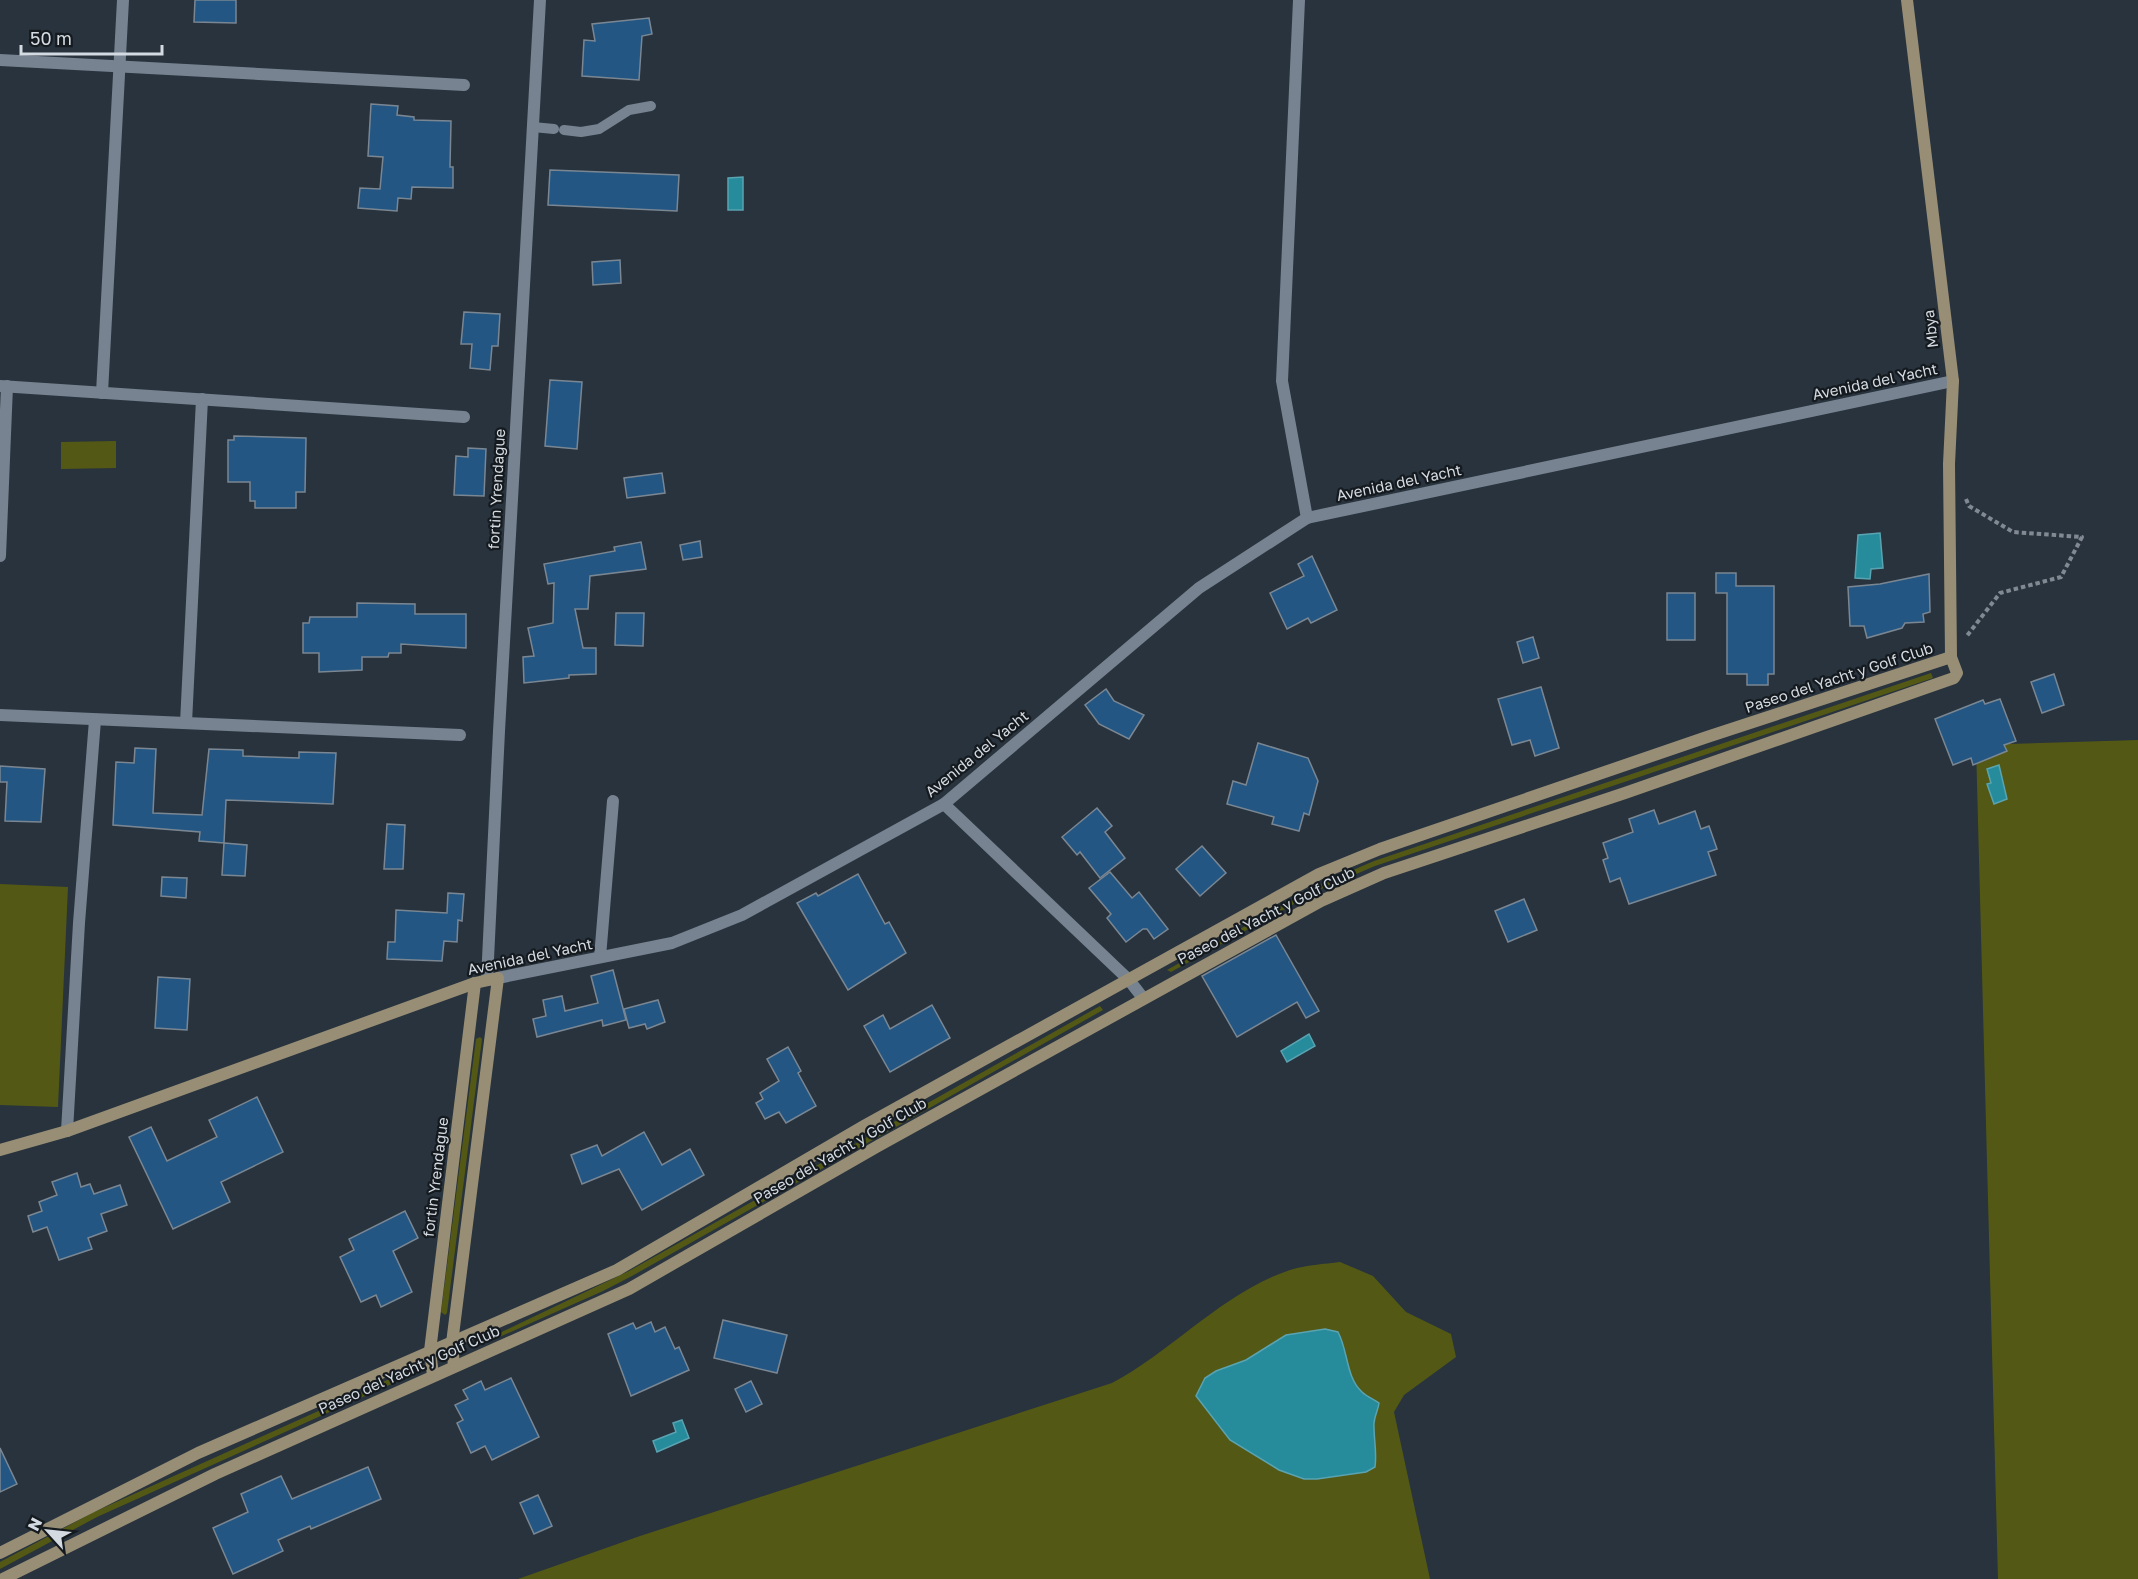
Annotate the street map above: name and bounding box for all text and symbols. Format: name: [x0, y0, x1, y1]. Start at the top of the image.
scale bar: [21, 18, 162, 56]
text: 50 m: [30, 27, 72, 49]
street label: Mbya: [1919, 309, 1941, 349]
street label: Avenida del Yacht: [1811, 359, 1939, 403]
street label: fortin Yrendague: [484, 428, 508, 550]
street label: Avenida del Yacht: [1335, 460, 1463, 504]
street label: Paseo del Yacht y Golf Club: [1742, 638, 1935, 716]
street label: Avenida del Yacht: [921, 706, 1031, 800]
street label: Paseo del Yacht y Golf Club: [1174, 862, 1357, 968]
street label: Avenida del Yacht: [466, 934, 594, 978]
street label: Paseo del Yacht y Golf Club: [750, 1093, 929, 1207]
street label: fortin Yrendague: [419, 1116, 451, 1238]
street label: Paseo del Yacht y Golf Club: [315, 1321, 502, 1417]
north arrow: [18, 1501, 78, 1561]
text: N: [23, 1514, 46, 1534]

